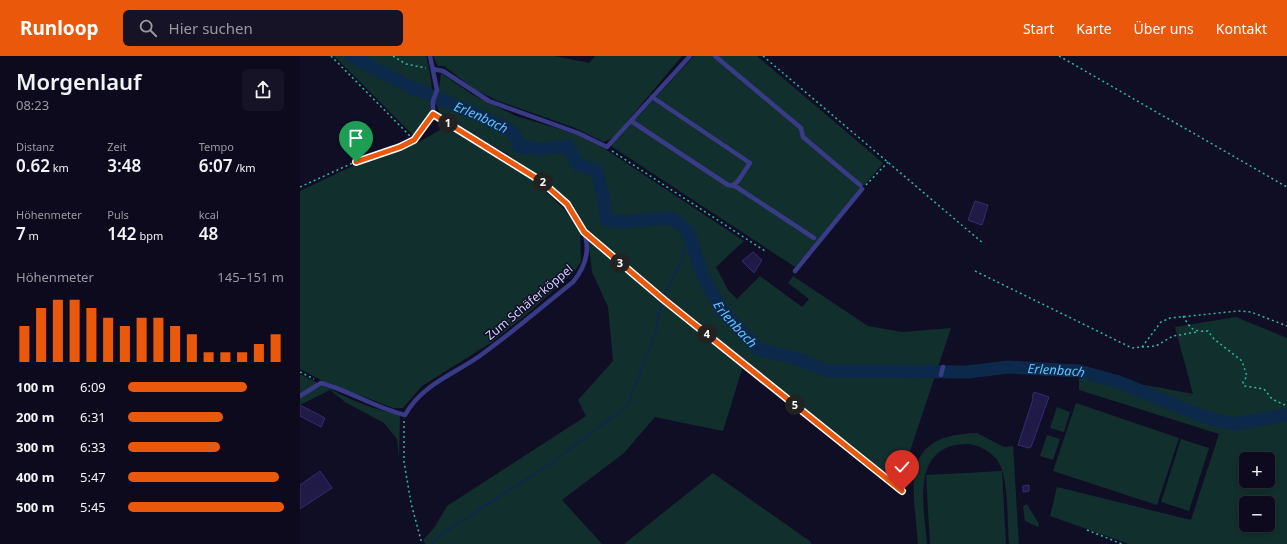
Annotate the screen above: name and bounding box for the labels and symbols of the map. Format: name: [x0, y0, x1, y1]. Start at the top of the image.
water label: Erlenbach: [452, 97, 511, 137]
pin: 1: [438, 113, 458, 133]
pin: [339, 121, 373, 162]
pin: 2: [533, 172, 553, 192]
pin: 3: [610, 253, 630, 273]
street label: Zum Schäferköppel: [482, 260, 576, 344]
water label: Erlenbach: [709, 298, 761, 352]
pin: 4: [697, 324, 717, 344]
water label: Erlenbach: [1027, 359, 1087, 381]
pin: 5: [785, 395, 805, 415]
pin: [885, 450, 919, 491]

